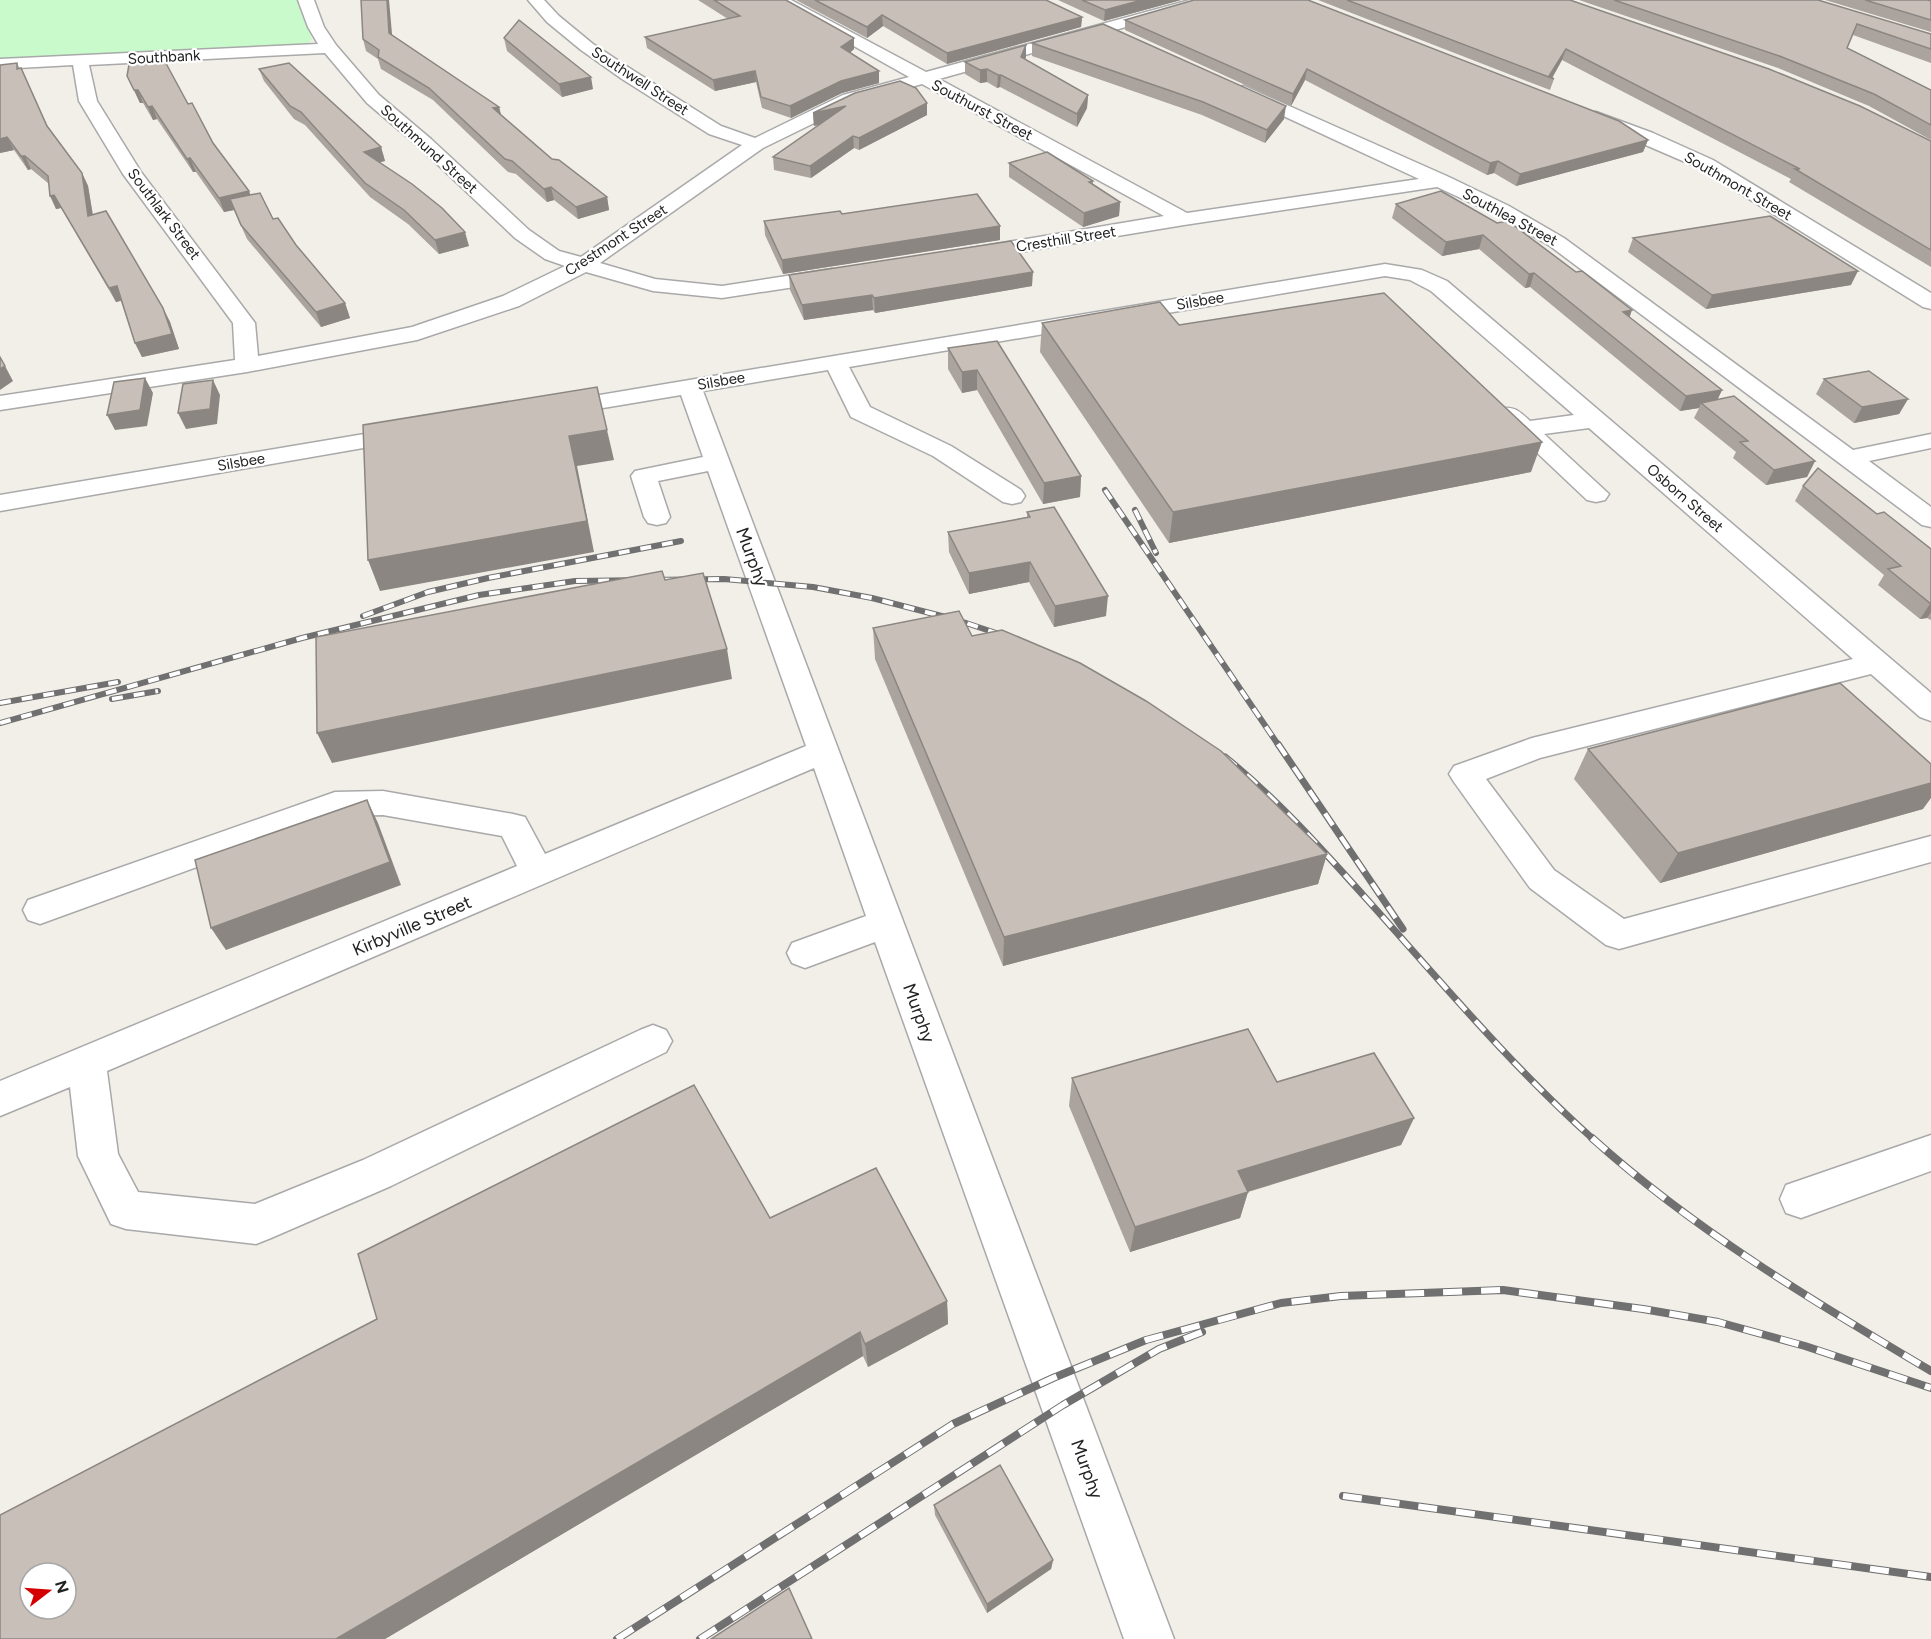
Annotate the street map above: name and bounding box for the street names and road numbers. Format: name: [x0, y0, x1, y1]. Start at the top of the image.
street label: Southwell Street: [588, 43, 692, 119]
street label: Southbank: [127, 46, 201, 68]
street label: Southurst Street: [928, 76, 1036, 144]
street label: Southmund Street: [377, 101, 481, 198]
street label: Southmont Street: [1681, 148, 1795, 224]
street label: Southlark Street: [124, 165, 204, 263]
street label: Southlea Street: [1459, 184, 1561, 250]
street label: Crestmont Street: [562, 200, 671, 280]
street label: Cresthill Street: [1015, 222, 1118, 256]
street label: Silsbee: [1175, 288, 1225, 314]
street label: Silsbee: [696, 368, 746, 394]
street label: Silsbee: [216, 449, 266, 475]
street label: Osborn Street: [1643, 460, 1727, 536]
street label: Murphy: [731, 524, 773, 590]
street label: Kirbyville Street: [349, 891, 475, 961]
street label: Murphy: [898, 980, 940, 1046]
street label: Murphy: [1066, 1436, 1108, 1502]

